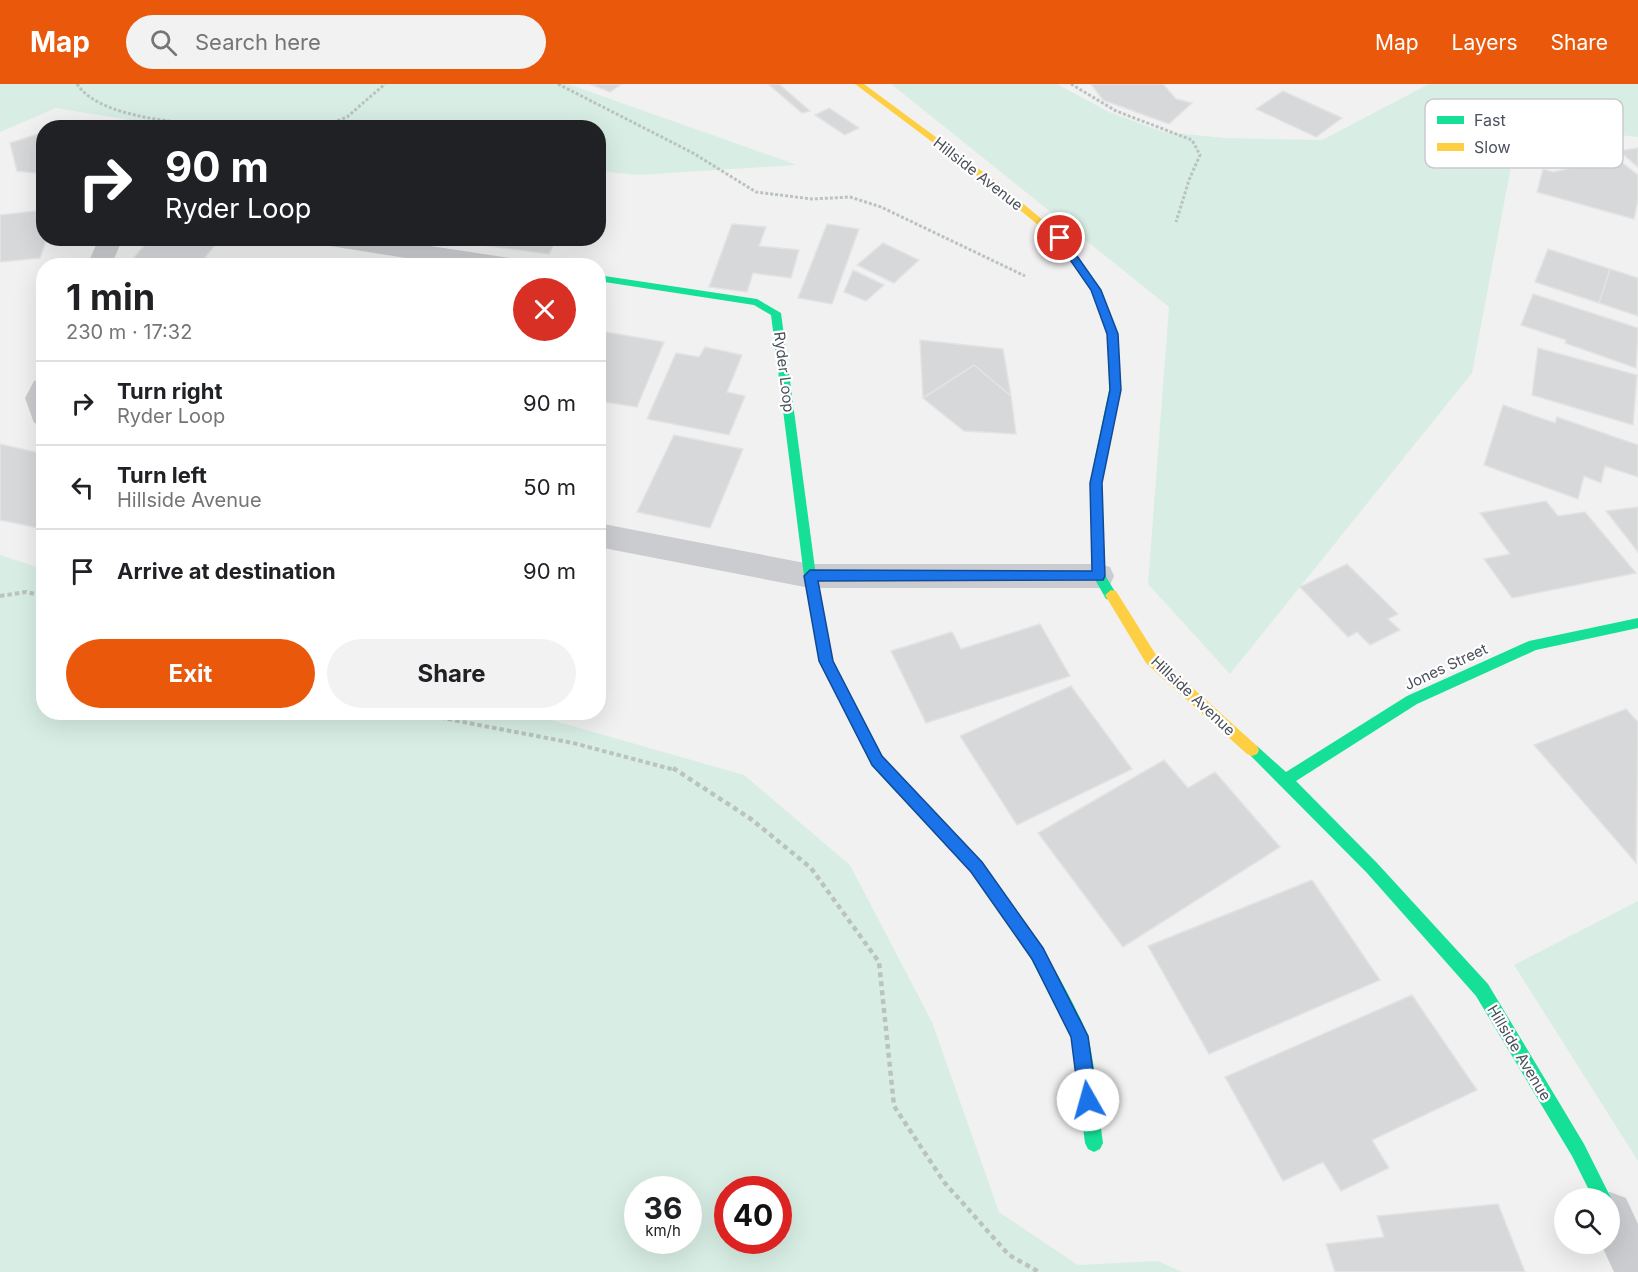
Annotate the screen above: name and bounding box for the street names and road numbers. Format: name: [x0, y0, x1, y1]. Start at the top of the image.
street label: Hillside Avenue: [930, 133, 1027, 214]
street label: Ryder Loop: [770, 330, 799, 413]
street label: Jones Street: [1401, 639, 1490, 694]
street label: Hillside Avenue: [1147, 652, 1239, 740]
street label: Hillside Avenue: [1483, 1001, 1555, 1104]

